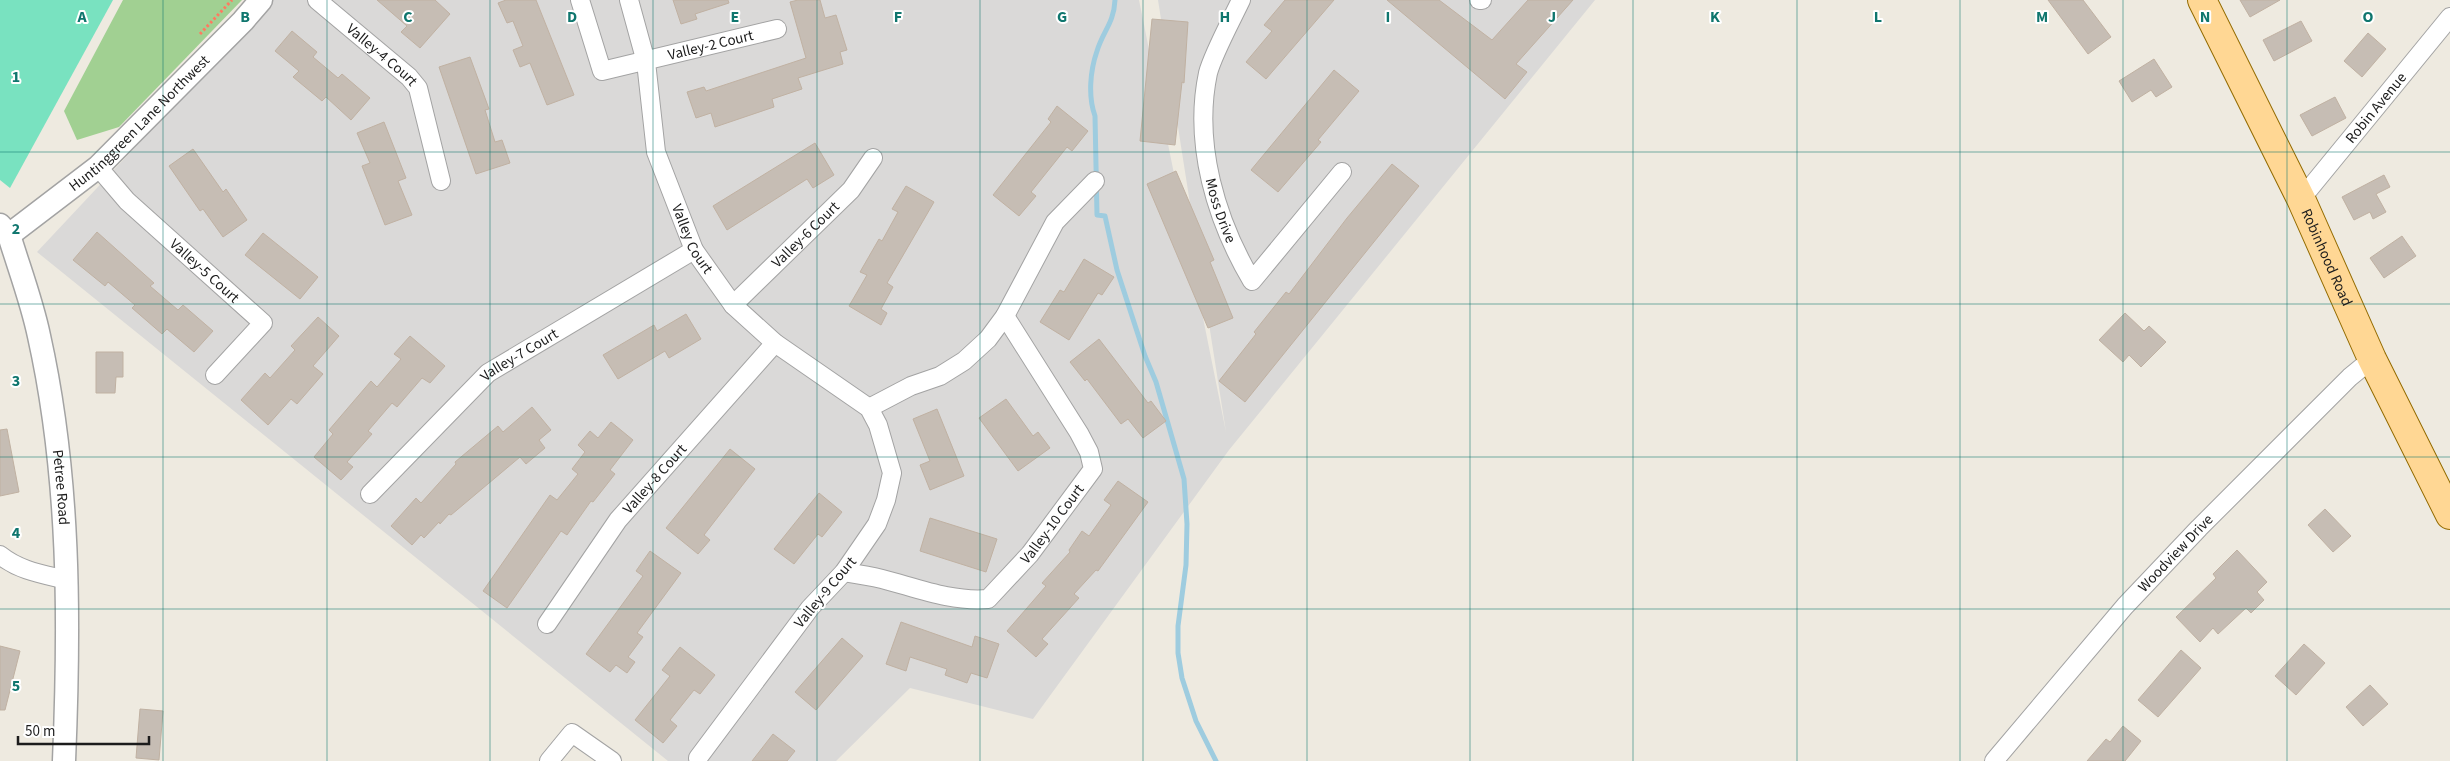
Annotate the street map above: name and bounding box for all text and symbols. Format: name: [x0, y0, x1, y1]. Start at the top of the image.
text: A: [76, 6, 87, 28]
text: B: [240, 6, 250, 28]
text: C: [403, 6, 413, 28]
text: D: [567, 6, 577, 28]
text: E: [731, 6, 739, 28]
text: F: [894, 6, 902, 28]
text: G: [1057, 6, 1067, 28]
text: H: [1220, 6, 1230, 28]
text: I: [1386, 6, 1390, 28]
text: J: [1548, 6, 1556, 28]
text: K: [1710, 6, 1720, 28]
text: L: [1874, 6, 1882, 28]
text: M: [2036, 6, 2048, 28]
text: N: [2200, 6, 2210, 28]
text: O: [2363, 6, 2374, 28]
street label: Valley-4 Court: [342, 19, 422, 91]
street label: Valley-2 Court: [666, 25, 756, 66]
street label: Huntinggreen Lane Northwest: [65, 50, 215, 197]
text: 1: [12, 66, 20, 88]
street label: Robin Avenue: [2341, 68, 2412, 148]
street label: Moss Drive: [1200, 176, 1241, 246]
street label: Valley-6 Court: [767, 197, 844, 273]
street label: Valley Court: [666, 201, 718, 278]
street label: Robinhood Road: [2296, 205, 2357, 310]
text: 2: [12, 218, 20, 240]
street label: Valley-5 Court: [165, 234, 244, 308]
street label: Valley-7 Court: [475, 324, 562, 386]
text: 3: [12, 370, 20, 392]
street label: Valley-8 Court: [618, 439, 692, 519]
street label: Petree Road: [47, 449, 74, 526]
street label: Valley-10 Court: [1016, 480, 1089, 569]
street label: Woodview Drive: [2133, 510, 2218, 597]
text: 4: [12, 522, 21, 544]
street label: Valley-9 Court: [789, 552, 862, 633]
text: 5: [12, 675, 20, 697]
scale bar: [18, 714, 149, 746]
text: 50 m: [25, 721, 55, 742]

